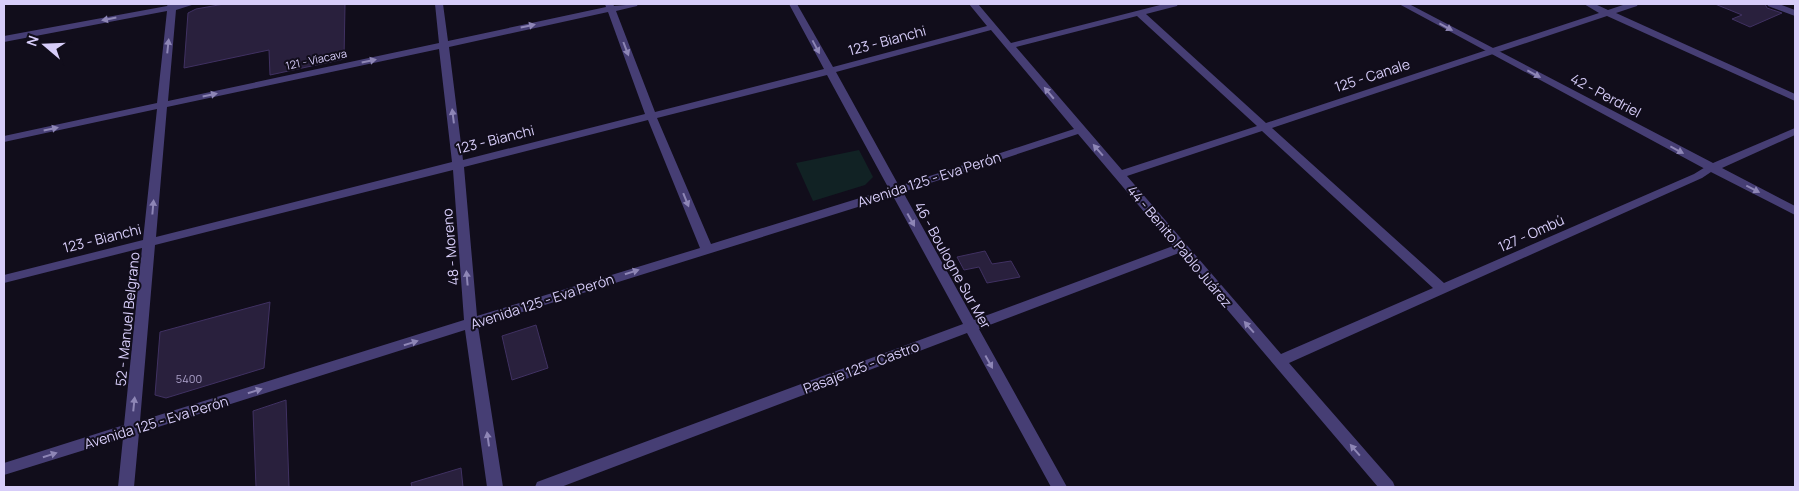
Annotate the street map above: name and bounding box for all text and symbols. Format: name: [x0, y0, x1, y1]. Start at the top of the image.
one-way arrow: [101, 15, 117, 23]
north arrow: [20, 20, 70, 70]
street label: 123 - Bianchi: [846, 20, 928, 60]
one-way arrow: [520, 22, 536, 30]
one-way arrow: [1439, 23, 1454, 31]
text: N: [22, 33, 43, 48]
one-way arrow: [165, 37, 173, 53]
one-way arrow: [812, 39, 820, 54]
one-way arrow: [623, 42, 630, 57]
street label: 121 - Viacava: [284, 45, 348, 73]
street label: 125 - Canale: [1332, 54, 1412, 96]
one-way arrow: [362, 56, 378, 64]
street label: 42 - Perdriel: [1567, 68, 1645, 122]
one-way arrow: [1526, 70, 1541, 78]
one-way arrow: [1044, 87, 1055, 99]
one-way arrow: [203, 91, 218, 99]
one-way arrow: [449, 108, 457, 124]
street label: 123 - Bianchi: [454, 120, 536, 158]
one-way arrow: [44, 125, 59, 133]
one-way arrow: [1092, 145, 1104, 157]
one-way arrow: [1670, 146, 1685, 154]
street label: Avenida 125 - Eva Perón: [855, 147, 1003, 211]
street label: 44 - Benito Pablo Juárez: [1123, 181, 1237, 311]
one-way arrow: [1746, 185, 1760, 193]
one-way arrow: [683, 193, 690, 208]
street label: 46 - Boulogne Sur Mer: [910, 198, 996, 332]
one-way arrow: [149, 199, 157, 215]
street label: 48 - Moreno: [437, 208, 463, 286]
street label: 127 - Ombú: [1495, 210, 1567, 256]
one-way arrow: [907, 213, 915, 227]
street label: 123 - Bianchi: [61, 219, 143, 257]
street label: 52 - Manuel Belgrano: [110, 251, 144, 387]
one-way arrow: [625, 268, 640, 275]
street label: Avenida 125 - Eva Perón: [468, 269, 616, 333]
one-way arrow: [463, 270, 471, 286]
one-way arrow: [1244, 321, 1255, 333]
street label: Pasaje 125 - Castro: [800, 336, 922, 398]
one-way arrow: [403, 338, 418, 346]
one-way arrow: [985, 355, 993, 370]
house number: 5400: [176, 371, 202, 386]
one-way arrow: [248, 386, 263, 394]
street label: Avenida 125 - Eva Perón: [82, 391, 230, 453]
one-way arrow: [130, 396, 138, 412]
one-way arrow: [484, 431, 492, 447]
one-way arrow: [1349, 445, 1361, 457]
one-way arrow: [43, 450, 58, 458]

